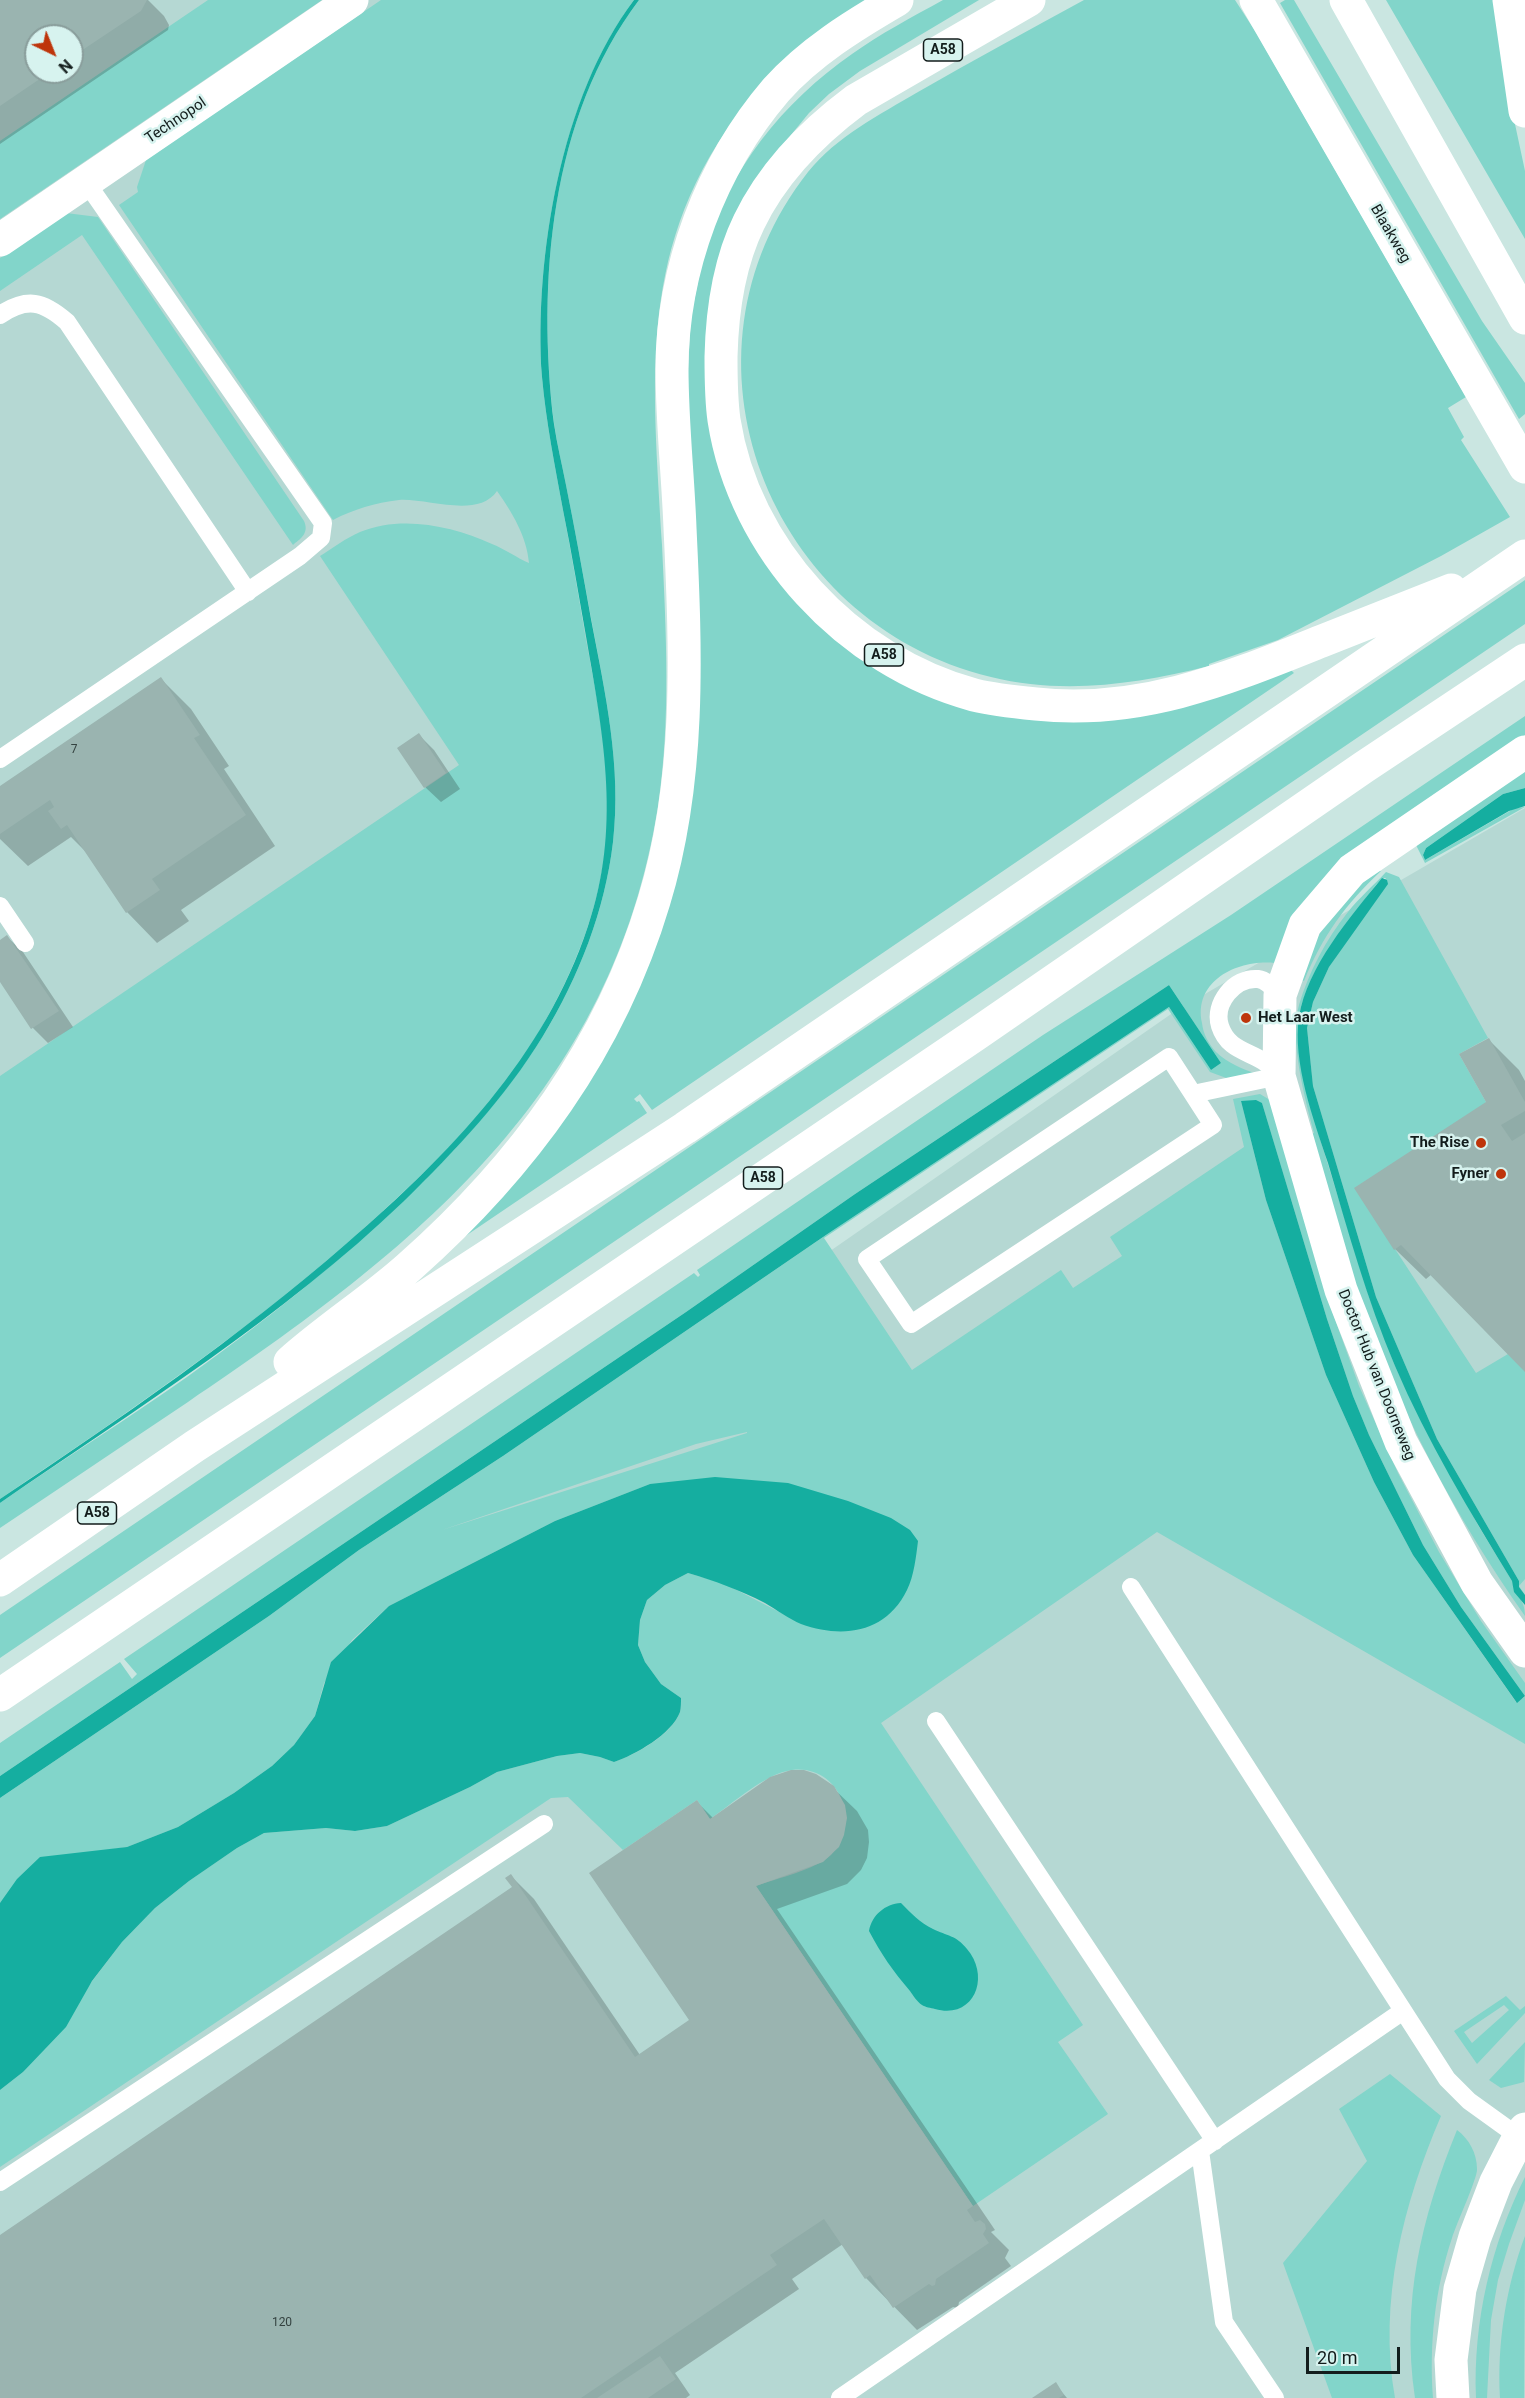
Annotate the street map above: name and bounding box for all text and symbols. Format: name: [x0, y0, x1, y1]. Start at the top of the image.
north arrow: [24, 24, 84, 84]
road number: A58: [924, 39, 962, 61]
text: N: [55, 55, 76, 77]
street label: Technopol: [142, 94, 210, 148]
street label: Blaakweg: [1366, 202, 1414, 266]
road number: A58: [864, 644, 904, 666]
house number: 7: [71, 743, 77, 757]
place label: Het Laar West: [1258, 1009, 1353, 1027]
marker: Het Laar West: [1239, 1011, 1253, 1025]
place label: The Rise: [1410, 1134, 1469, 1152]
marker: The Rise: [1474, 1136, 1488, 1150]
place label: Fyner: [1451, 1165, 1489, 1183]
road number: A58: [744, 1167, 783, 1189]
marker: Fyner: [1494, 1167, 1508, 1181]
street label: Doctor Hub van Doorneweg: [1333, 1287, 1419, 1463]
road number: A58: [78, 1502, 116, 1524]
house number: 120: [272, 2316, 292, 2330]
scale bar: [1309, 2335, 1404, 2373]
text: 20 m: [1317, 2347, 1357, 2368]

